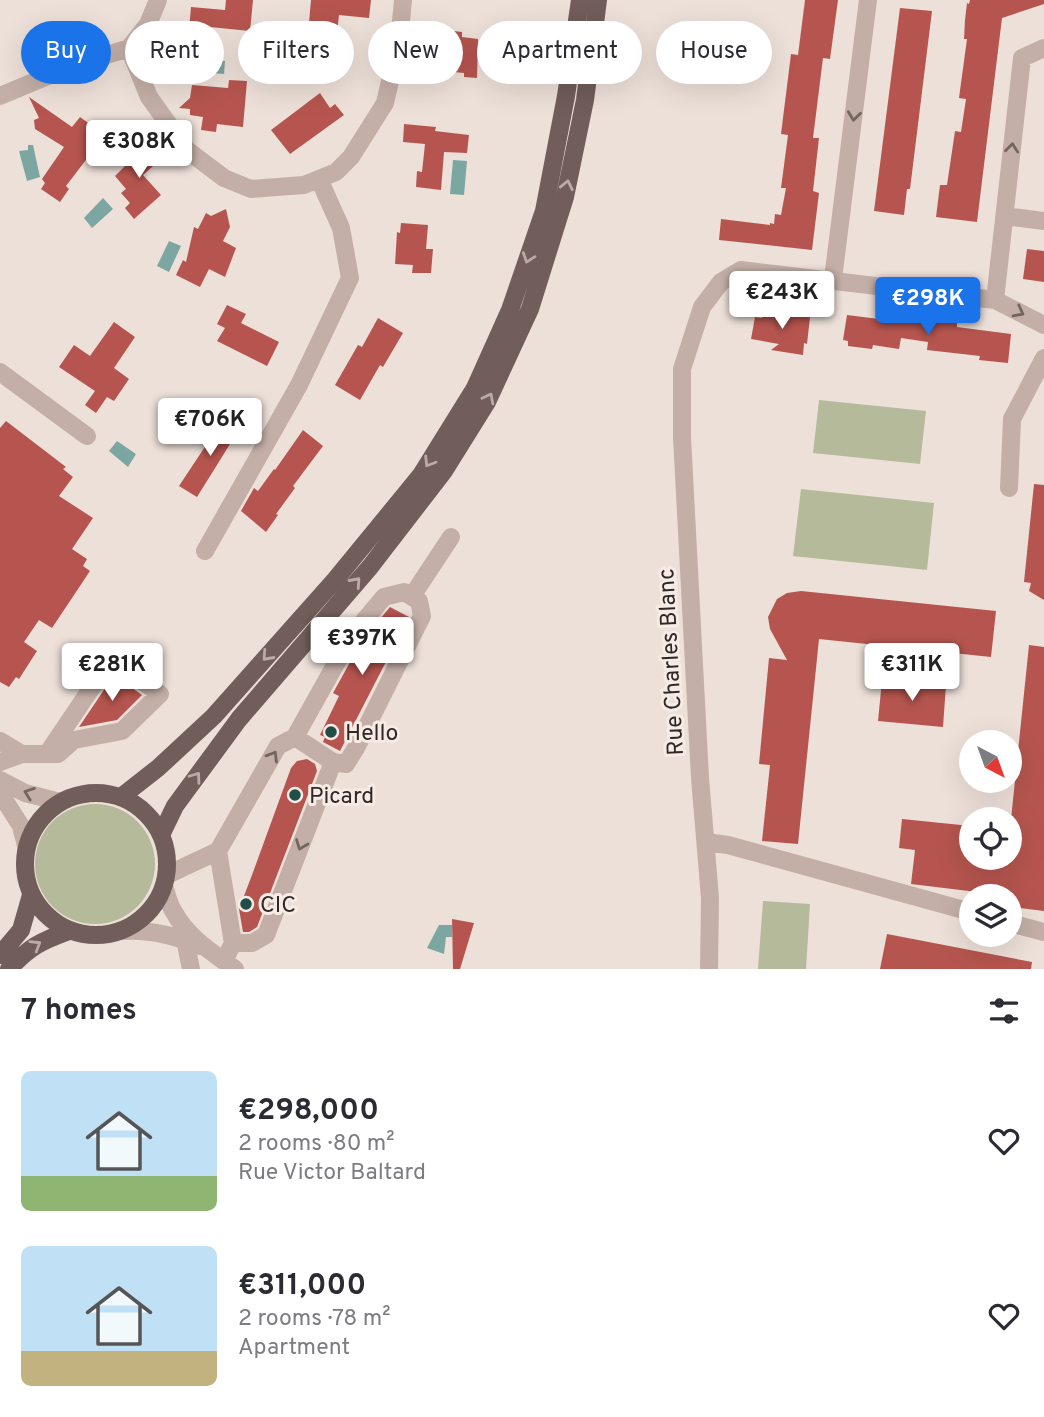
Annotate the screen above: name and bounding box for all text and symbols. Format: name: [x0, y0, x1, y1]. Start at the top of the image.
chip: Buy: [21, 21, 111, 84]
chip: Rent: [125, 21, 224, 84]
chip: Filters: [238, 21, 354, 84]
chip: New: [368, 21, 463, 84]
chip: Apartment: [477, 21, 642, 84]
chip: House: [656, 21, 772, 84]
one-way arrow: [846, 111, 861, 122]
pin: €308K: [90, 120, 188, 180]
text: €308K: [102, 128, 176, 157]
one-way arrow: [1005, 142, 1020, 154]
one-way arrow: [559, 179, 574, 191]
one-way arrow: [522, 252, 536, 264]
pin: €243K: [733, 272, 831, 331]
pin: €298K: [879, 278, 977, 337]
text: €243K: [745, 279, 819, 308]
text: €298K: [891, 285, 965, 314]
one-way arrow: [1012, 304, 1025, 318]
one-way arrow: [480, 393, 494, 405]
pin: €706K: [161, 398, 259, 458]
text: €706K: [174, 406, 246, 435]
one-way arrow: [424, 455, 437, 468]
street label: Rue Charles Blanc: [653, 568, 692, 756]
one-way arrow: [348, 577, 360, 590]
pin: €397K: [313, 618, 411, 677]
text: €397K: [327, 625, 397, 654]
pin: €281K: [63, 644, 161, 703]
pin: €311K: [863, 644, 961, 703]
one-way arrow: [263, 648, 276, 661]
text: €281K: [78, 651, 146, 680]
text: €311K: [881, 651, 943, 680]
place label: Hello: [345, 720, 398, 749]
marker: Hello: [323, 724, 339, 740]
north arrow: [959, 730, 1022, 793]
map controls: [959, 730, 1022, 947]
one-way arrow: [264, 751, 277, 764]
one-way arrow: [188, 772, 201, 784]
place label: Picard: [309, 783, 374, 812]
one-way arrow: [24, 787, 36, 801]
marker: Picard: [287, 787, 303, 803]
button: locate: [959, 807, 1022, 870]
one-way arrow: [295, 839, 309, 851]
button: layers: [959, 884, 1022, 947]
place label: CIC: [260, 892, 296, 921]
marker: CIC: [238, 896, 254, 912]
one-way arrow: [28, 940, 41, 953]
icon: filters: [985, 992, 1023, 1030]
text: 7 homes: [21, 993, 137, 1030]
text: €298,000: [238, 1093, 379, 1130]
icon: home: [77, 1099, 161, 1183]
icon: heart: [985, 1122, 1023, 1160]
text: 2 rooms · 80 m²: [238, 1130, 395, 1159]
text: Rue Victor Baltard: [238, 1159, 426, 1188]
text: €311,000: [238, 1268, 366, 1305]
icon: home: [77, 1274, 161, 1358]
icon: heart: [985, 1297, 1023, 1335]
text: 2 rooms · 78 m²: [238, 1305, 391, 1334]
text: Apartment: [238, 1334, 350, 1363]

